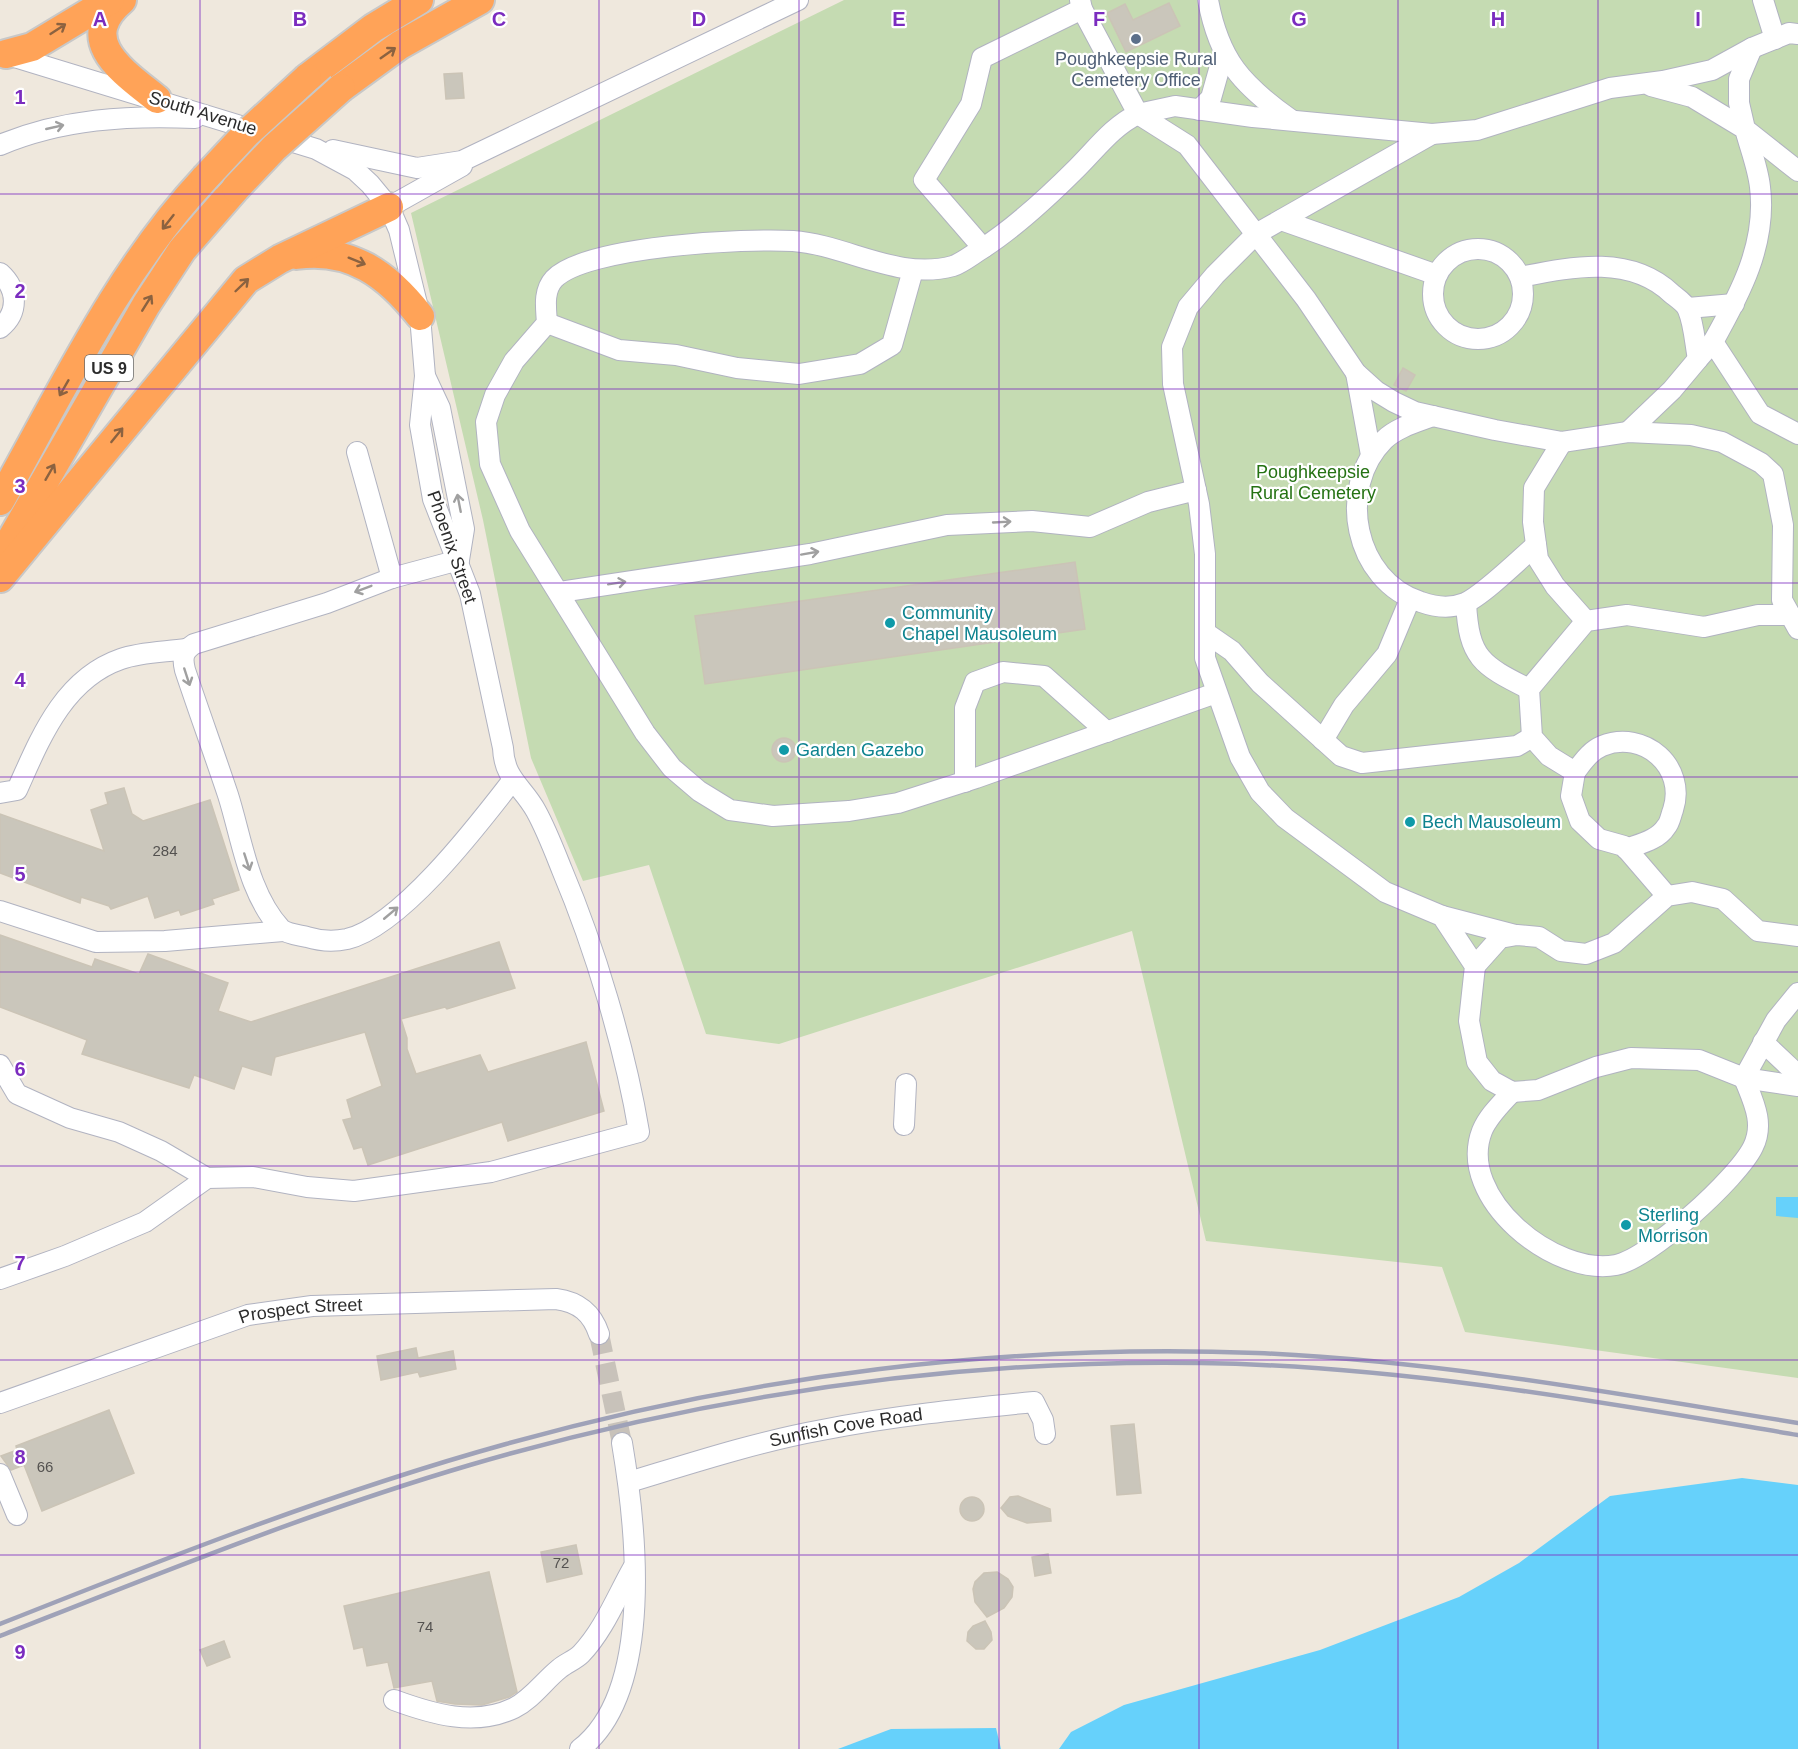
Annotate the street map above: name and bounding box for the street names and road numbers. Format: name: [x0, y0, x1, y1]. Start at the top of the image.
street label: South Avenue: [147, 87, 259, 139]
road number: US 9: [85, 355, 133, 381]
street label: Phoenix Street: [423, 488, 481, 606]
street label: Prospect Street: [236, 1295, 363, 1328]
street label: Sunfish Cove Road: [767, 1404, 924, 1451]

